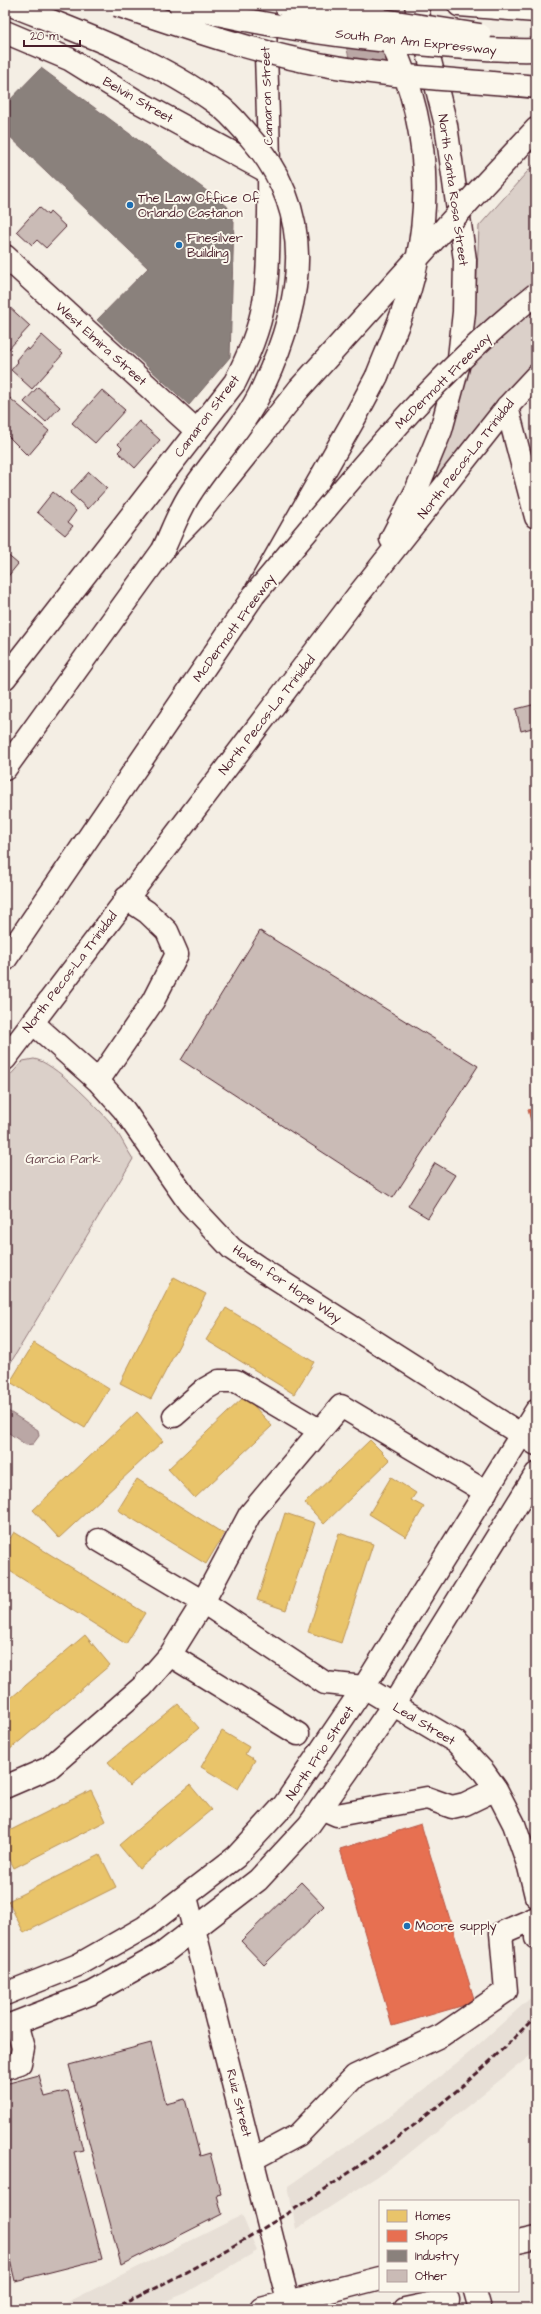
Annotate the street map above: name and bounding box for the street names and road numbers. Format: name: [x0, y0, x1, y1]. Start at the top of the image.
street label: South Pan Am Expressway: [334, 25, 497, 60]
street label: Camaron Street: [256, 46, 278, 146]
street label: Belvin Street: [99, 72, 177, 128]
street label: North Santa Rosa Street: [433, 113, 473, 268]
street label: West Elmira Street: [51, 298, 151, 390]
street label: McDermott Freeway: [391, 329, 496, 434]
street label: Camaron Street: [170, 371, 244, 461]
street label: North Pecos-La Trinidad: [414, 395, 519, 523]
street label: McDermott Freeway: [189, 570, 280, 686]
street label: North Pecos-La Trinidad: [215, 651, 320, 779]
street label: North Pecos-La Trinidad: [18, 907, 122, 1036]
street label: Haven for Hope Way: [228, 1241, 345, 1328]
street label: Leal Street: [389, 1698, 459, 1750]
street label: North Frio Street: [282, 1702, 359, 1804]
street label: Ruiz Street: [222, 2067, 256, 2140]

